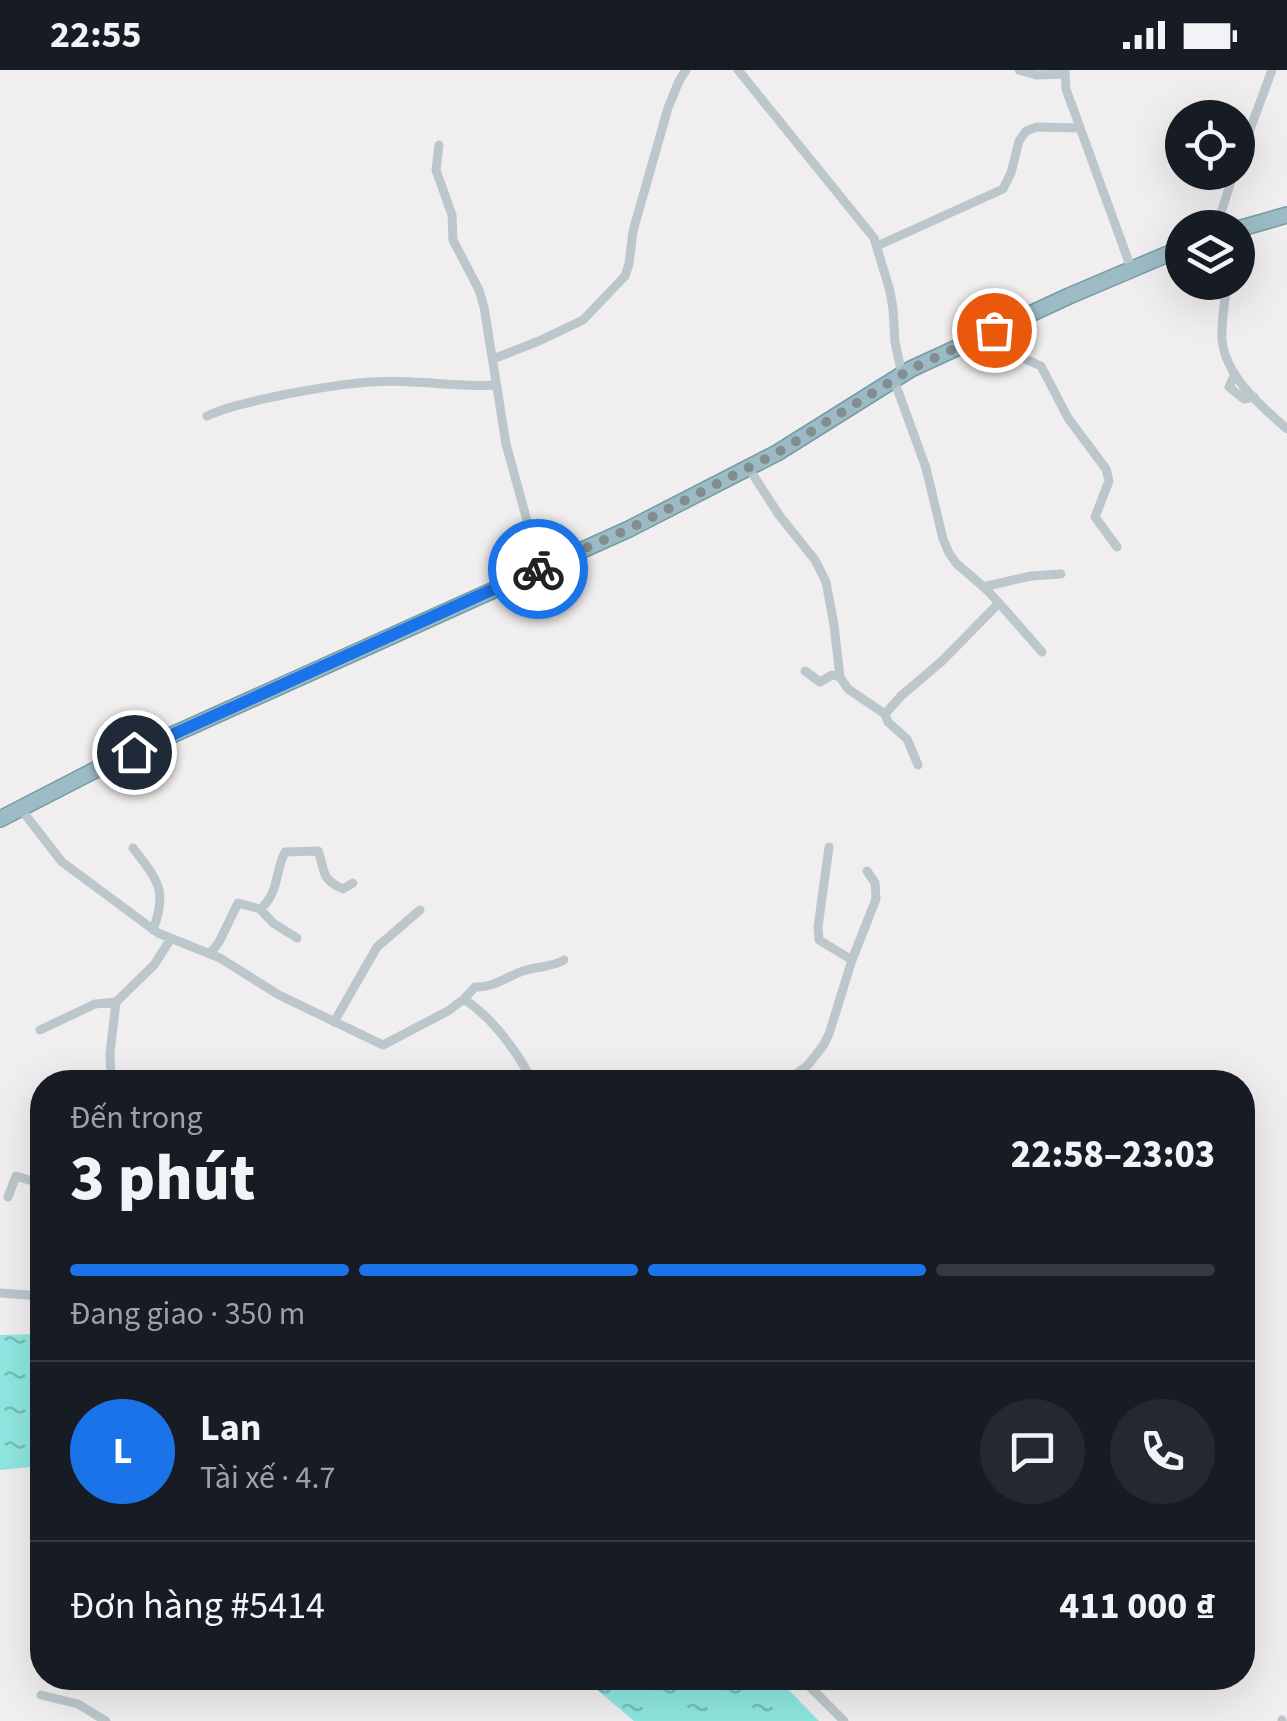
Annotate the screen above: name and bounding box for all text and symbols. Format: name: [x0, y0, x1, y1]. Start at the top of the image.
text: 22:55: [50, 8, 142, 62]
map controls: [1165, 100, 1255, 300]
button: locate: [1165, 100, 1255, 190]
button: layers: [1165, 210, 1255, 300]
pin: [952, 288, 1037, 373]
icon: bag: [967, 303, 1022, 358]
courier: [488, 519, 588, 619]
icon: bike: [511, 542, 566, 597]
pin: [92, 710, 177, 795]
icon: home: [107, 725, 162, 780]
text: Đến trong: [70, 1095, 203, 1141]
text: 22:58–23:03: [1011, 1128, 1215, 1182]
text: 3 phút: [70, 1132, 255, 1225]
text: Đang giao · 350 m: [70, 1291, 305, 1337]
button: chat: [980, 1399, 1085, 1504]
button: phone: [1110, 1399, 1215, 1504]
text: Lan: [200, 1401, 261, 1455]
text: L: [113, 1424, 132, 1478]
text: Tài xế · 4.7: [200, 1455, 335, 1501]
text: Đơn hàng #5414: [70, 1579, 325, 1633]
text: 411 000 ₫: [1059, 1579, 1215, 1633]

